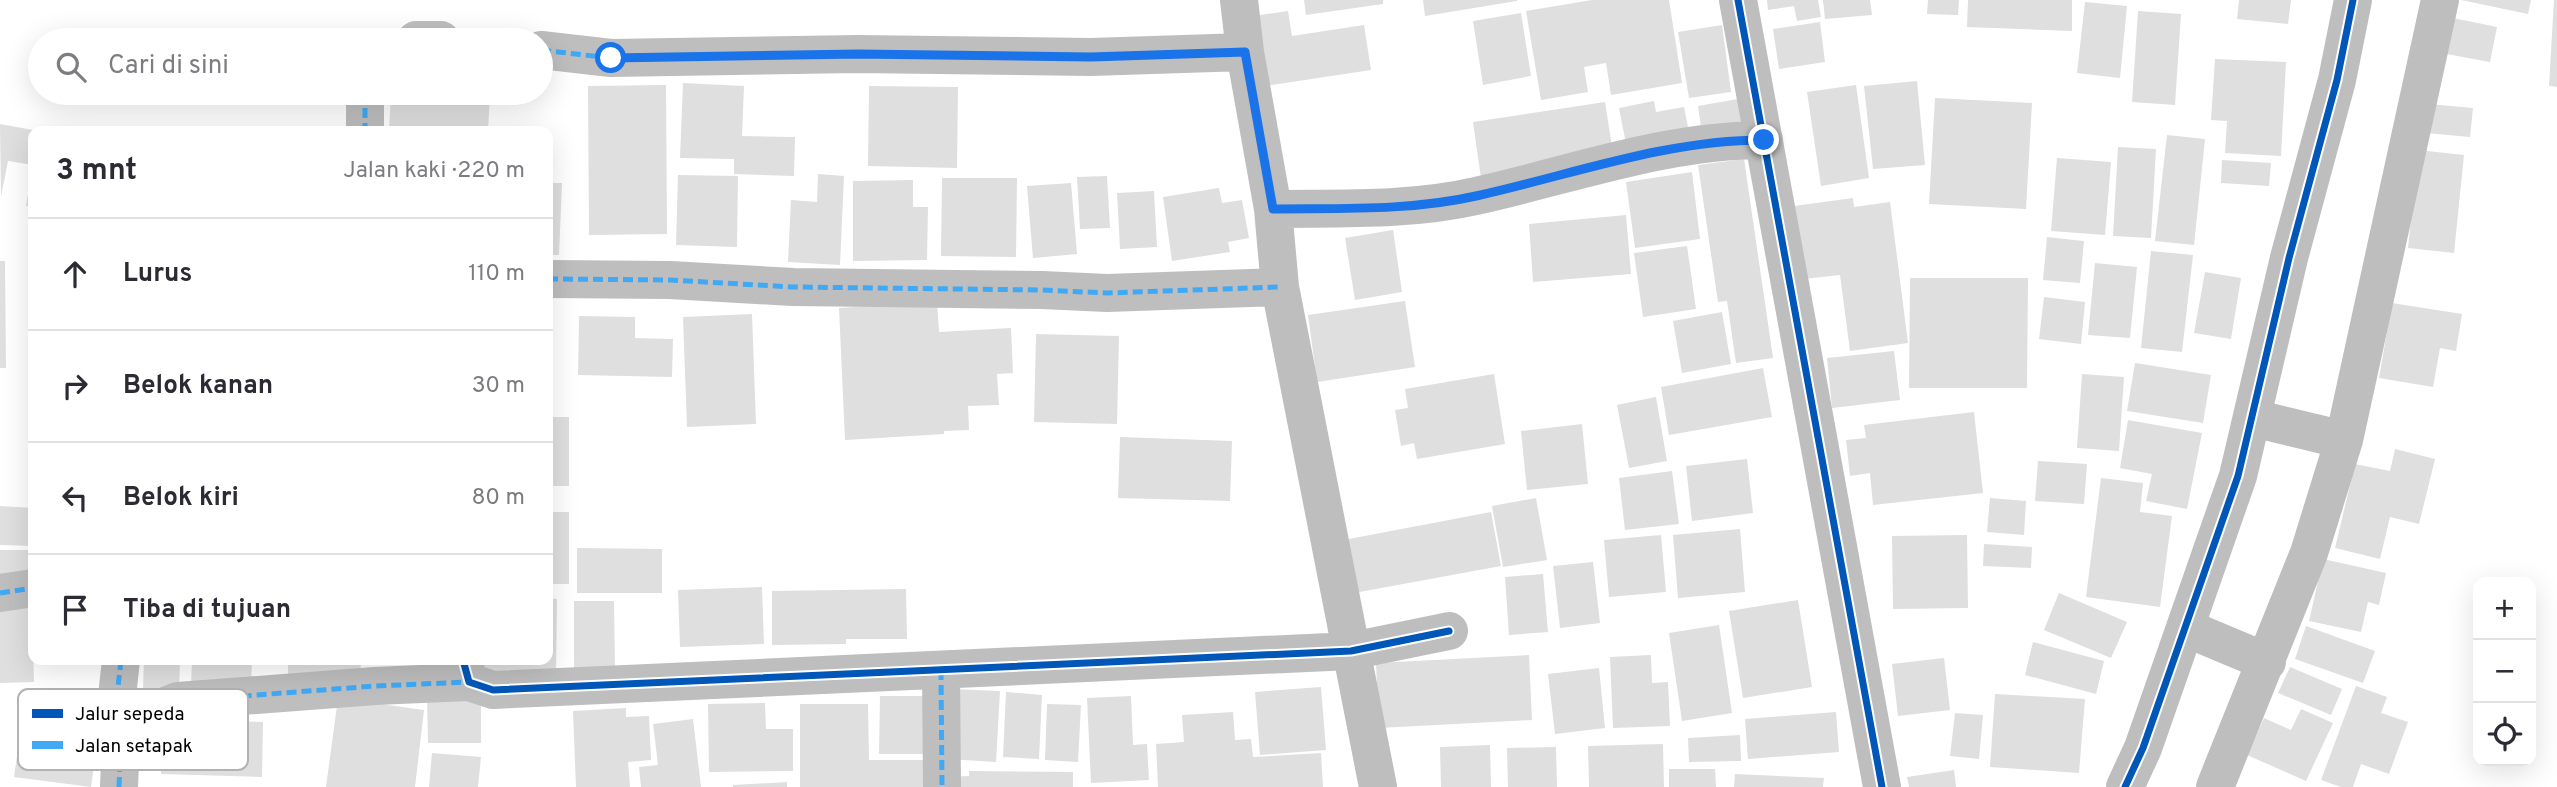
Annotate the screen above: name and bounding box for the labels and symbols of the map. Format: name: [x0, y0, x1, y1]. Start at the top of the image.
route start: [595, 42, 626, 73]
route end: [1748, 124, 1779, 155]
legend: [18, 689, 248, 770]
text: Jalur sepeda: [75, 703, 184, 727]
text: Jalan setapak: [75, 735, 193, 759]

